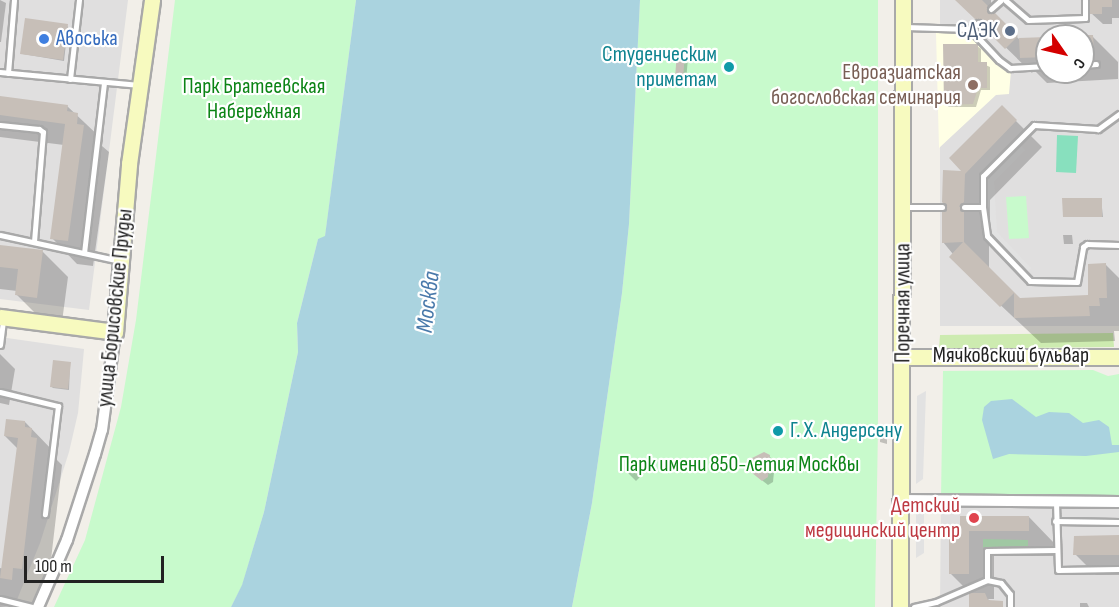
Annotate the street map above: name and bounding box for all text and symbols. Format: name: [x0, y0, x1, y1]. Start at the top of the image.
place label: СДЭК: [957, 18, 998, 44]
marker: СДЭК: [1003, 24, 1017, 38]
north arrow: [1035, 24, 1095, 84]
place label: Авоська: [56, 26, 118, 52]
marker: Авоська: [37, 32, 51, 46]
place label: Студенческим приметам: [602, 41, 717, 92]
text: С: [1069, 55, 1089, 72]
place label: Евроазиатская богословская семинария: [771, 59, 961, 110]
marker: Студенческим приметам: [722, 60, 736, 74]
park label: Парк Братеевская Набережная: [183, 73, 325, 124]
marker: Евроазиатская богословская семинария: [966, 78, 980, 92]
street label: улица Борисовские Пруды: [91, 208, 139, 408]
street label: Поречная улица: [890, 243, 916, 363]
water label: Москва: [410, 270, 446, 334]
street label: Мячковский бульвар: [933, 343, 1089, 369]
place label: Г. Х. Андерсену: [790, 418, 902, 444]
marker: Г. Х. Андерсену: [771, 424, 785, 438]
park label: Парк имени 850-летия Москвы: [619, 452, 859, 478]
place label: Детский медицинский центр: [805, 492, 960, 544]
marker: Детский медицинский центр: [965, 509, 983, 527]
scale bar: [27, 544, 166, 582]
text: 100 m: [35, 556, 72, 577]

